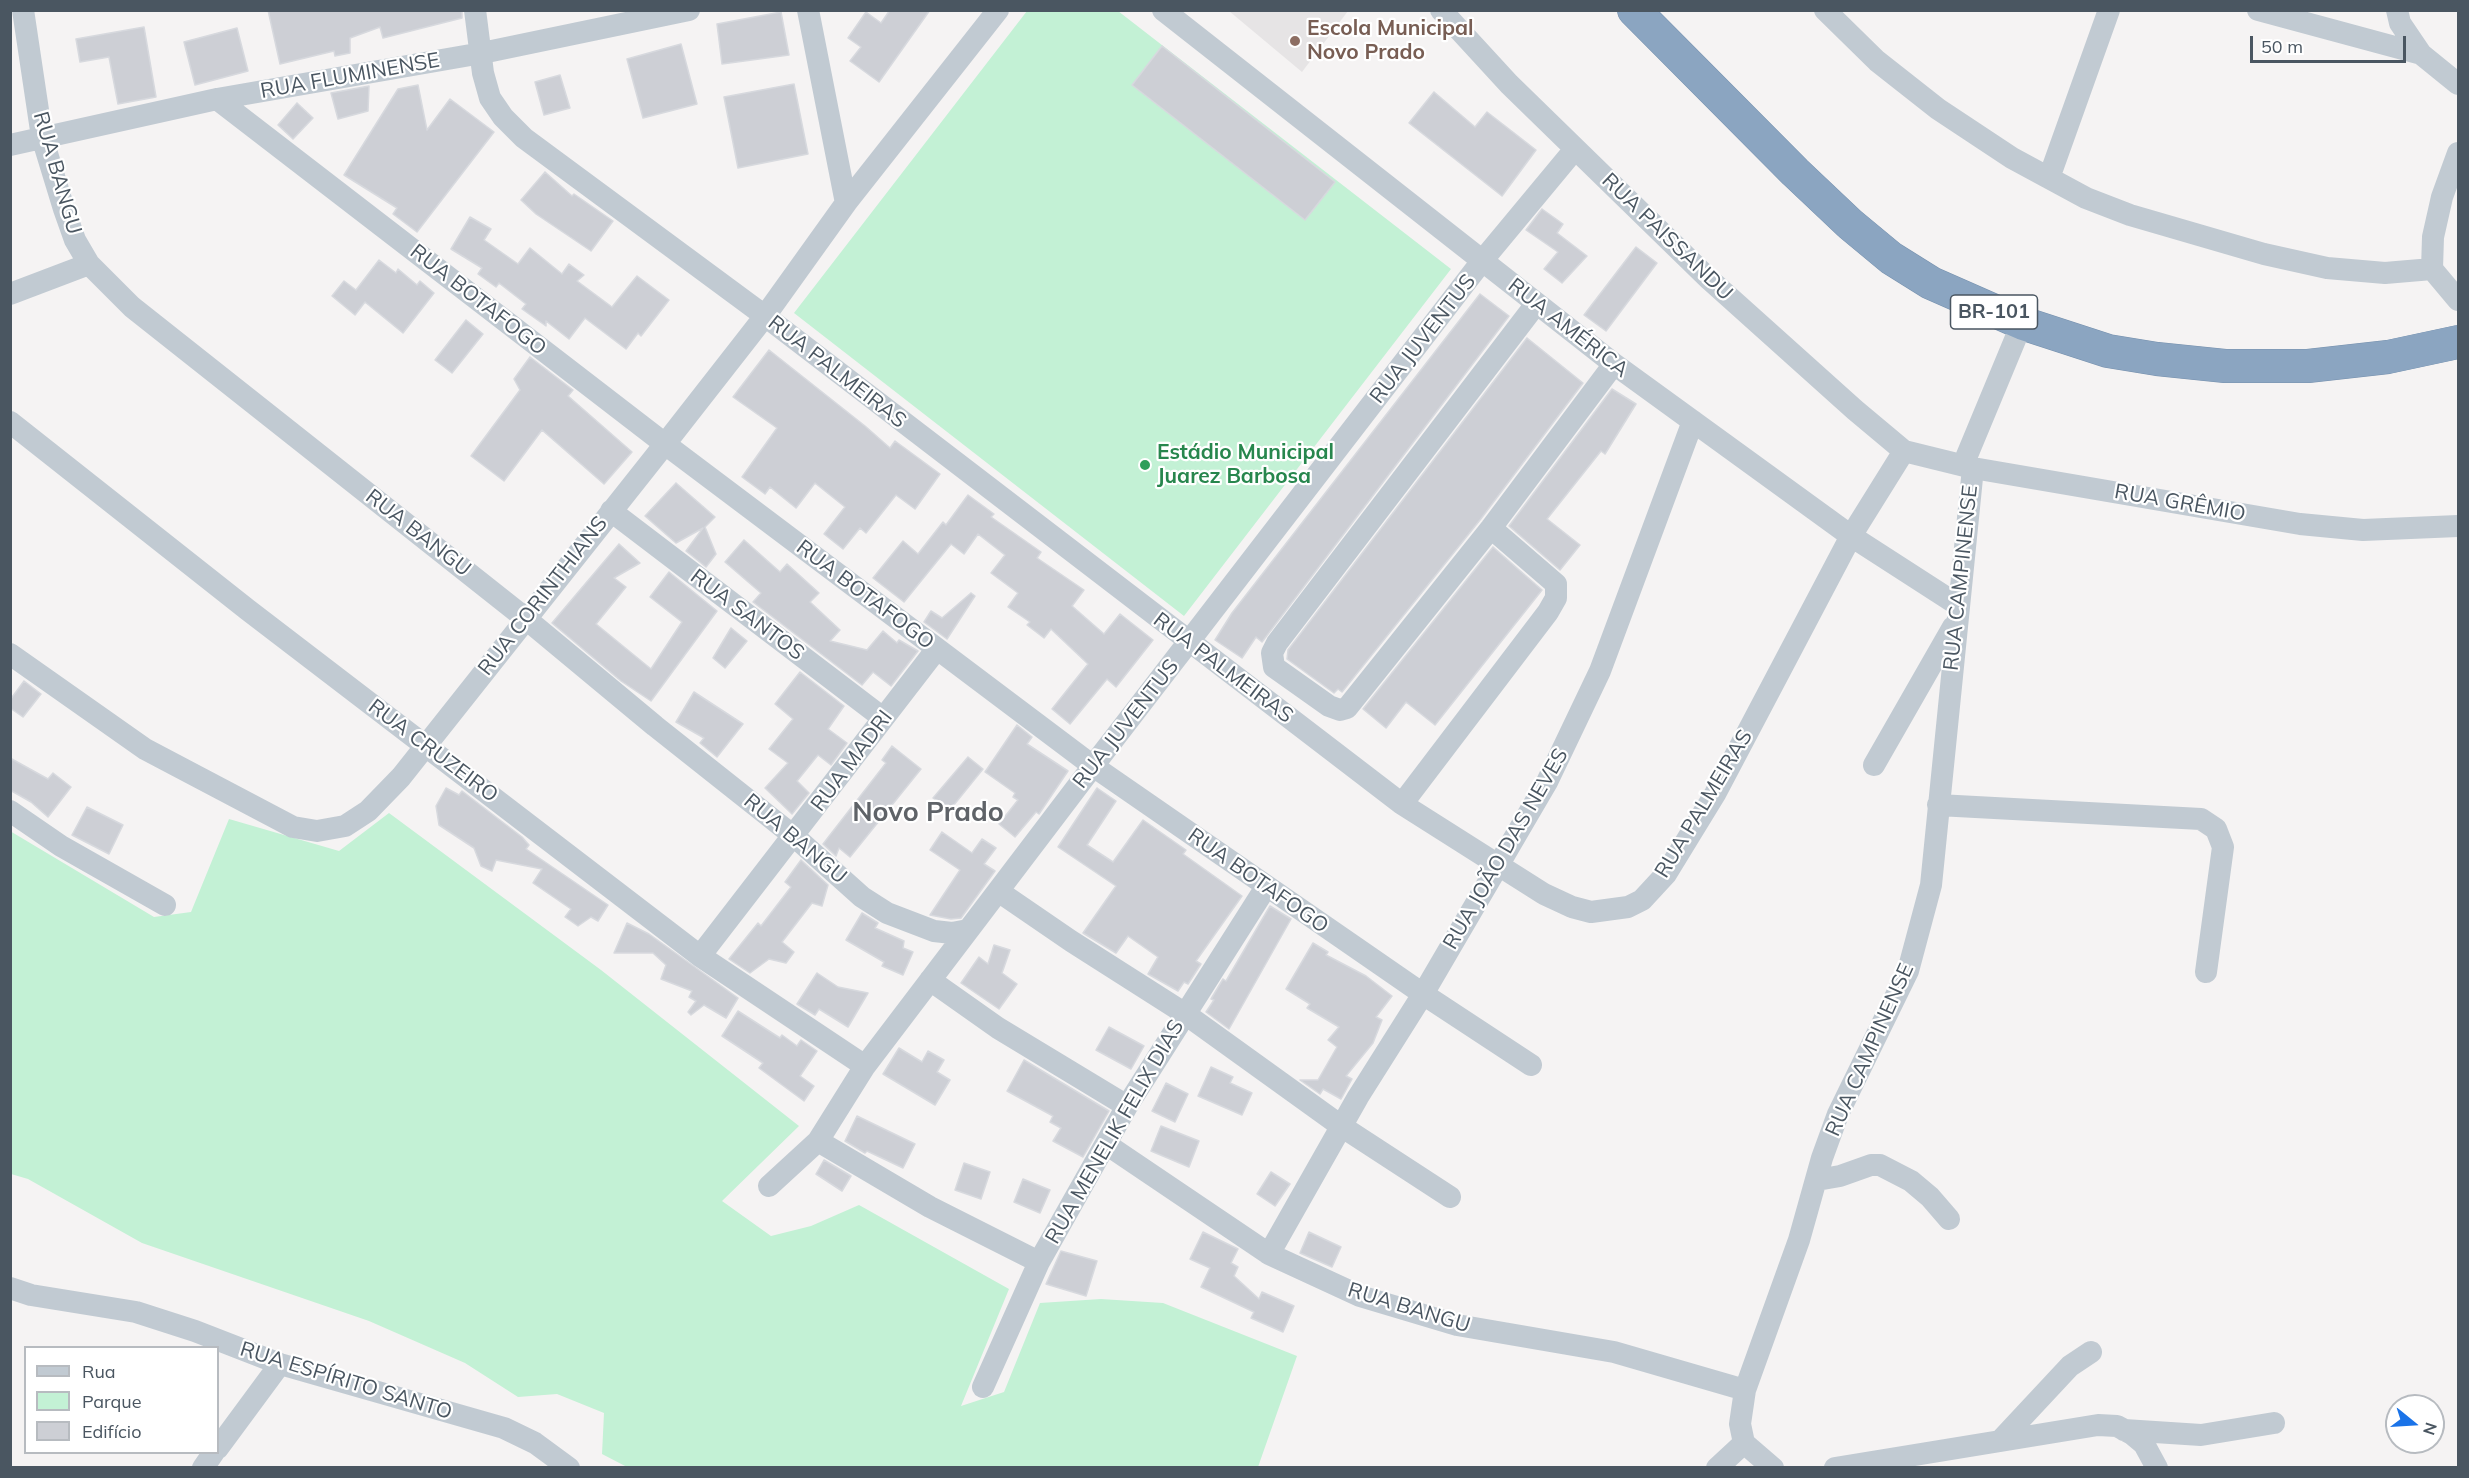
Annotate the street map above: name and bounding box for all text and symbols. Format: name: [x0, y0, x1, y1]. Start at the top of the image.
place label: Escola Municipal Novo Prado: [1307, 16, 1473, 66]
scale bar: [2253, 24, 2409, 62]
marker: Escola Municipal Novo Prado: [1288, 34, 1302, 48]
text: 50 m: [2261, 35, 2303, 58]
street label: RUA FLUMINENSE: [259, 48, 441, 104]
street label: RUA BANGU: [27, 109, 87, 237]
street label: RUA PAISSANDU: [1596, 168, 1738, 306]
street label: RUA BOTAFOGO: [405, 239, 551, 361]
street label: RUA JUVENTUS: [1365, 270, 1481, 408]
street label: RUA AMÉRICA: [1503, 273, 1633, 383]
road number: BR-101: [1950, 295, 2038, 329]
street label: RUA PALMEIRAS: [763, 310, 911, 434]
place label: Estádio Municipal Juarez Barbosa: [1157, 440, 1334, 490]
marker: Estádio Municipal Juarez Barbosa: [1138, 458, 1152, 472]
street label: RUA GRÊMIO: [2113, 479, 2247, 527]
street label: RUA BANGU: [360, 484, 476, 582]
street label: RUA CAMPINENSE: [1939, 484, 1983, 672]
street label: RUA CORINTHIANS: [473, 511, 613, 681]
street label: RUA BOTAFOGO: [791, 535, 939, 655]
street label: RUA SANTOS: [685, 564, 809, 666]
street label: RUA PALMEIRAS: [1148, 607, 1298, 729]
street label: RUA JUVENTUS: [1068, 655, 1184, 793]
street label: RUA CRUZEIRO: [363, 694, 503, 808]
street label: RUA MADRI: [806, 706, 898, 816]
street label: RUA PALMEIRAS: [1650, 725, 1758, 883]
street label: RUA JOÃO DAS NEVES: [1438, 744, 1574, 954]
street label: RUA BANGU: [738, 789, 852, 889]
district label: Novo Prado: [852, 797, 1004, 829]
street label: RUA BOTAFOGO: [1183, 823, 1333, 939]
street label: RUA CAMPINENSE: [1821, 960, 1919, 1140]
street label: RUA MENELIK FELIX DIAS: [1040, 1016, 1190, 1248]
street label: RUA BANGU: [1345, 1277, 1473, 1339]
street label: RUA ESPÍRITO SANTO: [237, 1337, 455, 1425]
legend: [24, 1346, 219, 1454]
text: Rua: [82, 1360, 116, 1383]
text: Parque: [82, 1390, 141, 1413]
north arrow: [2385, 1394, 2445, 1454]
text: Edifício: [82, 1420, 141, 1443]
text: N: [2419, 1420, 2442, 1438]

